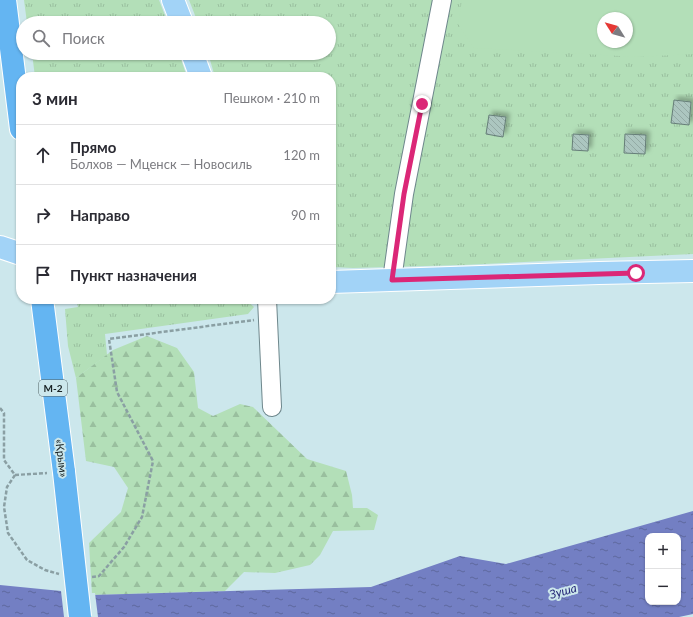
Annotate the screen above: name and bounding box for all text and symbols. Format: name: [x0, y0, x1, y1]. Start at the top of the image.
north arrow: [597, 12, 633, 48]
search box: [16, 16, 336, 60]
icon: search: [30, 27, 52, 49]
text: Поиск: [62, 29, 105, 47]
text: 3 мин: [32, 88, 78, 109]
text: Пешком · 210 m: [223, 90, 320, 106]
route end: [413, 95, 431, 113]
text: Прямо: [70, 138, 116, 156]
icon: ahead: [32, 144, 54, 166]
text: 120 m: [283, 147, 320, 163]
text: Болхов — Мценск — Новосиль: [70, 156, 252, 172]
icon: right: [32, 204, 54, 226]
text: Направо: [70, 206, 130, 224]
text: 90 m: [291, 207, 320, 223]
icon: arrive: [32, 264, 54, 286]
route start: [627, 264, 645, 282]
text: Пункт назначения: [70, 266, 197, 284]
road number: М-2: [39, 380, 67, 396]
street label: «Крым»: [53, 438, 71, 478]
map controls: [645, 533, 681, 605]
button: +: [645, 533, 681, 569]
button: −: [645, 569, 681, 605]
water label: Зуша: [547, 580, 578, 602]

